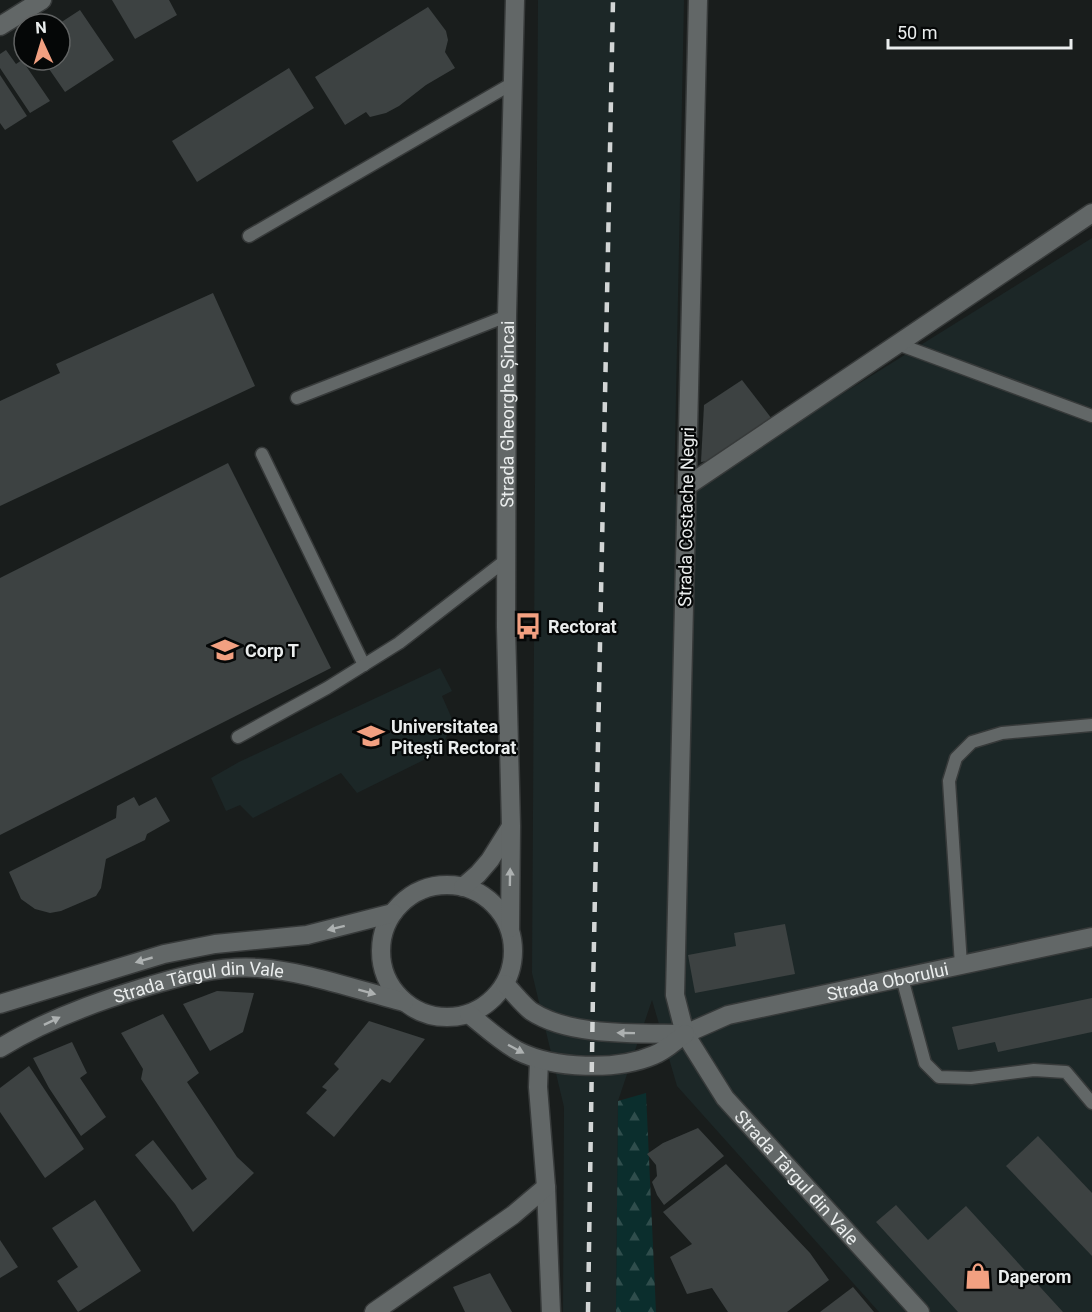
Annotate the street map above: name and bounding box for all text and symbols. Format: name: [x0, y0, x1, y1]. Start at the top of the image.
north arrow: [12, 12, 72, 72]
scale bar: [888, 12, 1071, 50]
text: N: [35, 18, 47, 37]
text: 50 m: [897, 22, 937, 43]
street label: Strada Gheorghe Șincai: [496, 320, 518, 508]
street label: Strada Costache Negri: [674, 427, 698, 607]
bus stop icon: Rectorat: [513, 611, 543, 641]
place label: Rectorat: [548, 616, 617, 637]
school or university icon: Corp T: [210, 635, 240, 665]
place label: Corp T: [245, 640, 299, 661]
place label: Universitatea Pitești Rectorat: [391, 716, 516, 759]
school or university icon: Universitatea Pitești Rectorat: [356, 721, 386, 751]
one-way arrow: [505, 868, 515, 887]
one-way arrow: [327, 923, 345, 933]
one-way arrow: [135, 956, 153, 965]
street label: Strada Târgul din Vale: [110, 957, 286, 1007]
street label: Strada Oborului: [825, 958, 950, 1004]
one-way arrow: [358, 988, 376, 997]
one-way arrow: [43, 1017, 60, 1026]
one-way arrow: [617, 1028, 636, 1037]
one-way arrow: [508, 1044, 525, 1054]
street label: Strada Târgul din Vale: [731, 1106, 864, 1249]
shop icon: Daperom: [963, 1261, 993, 1291]
place label: Daperom: [998, 1266, 1071, 1287]

